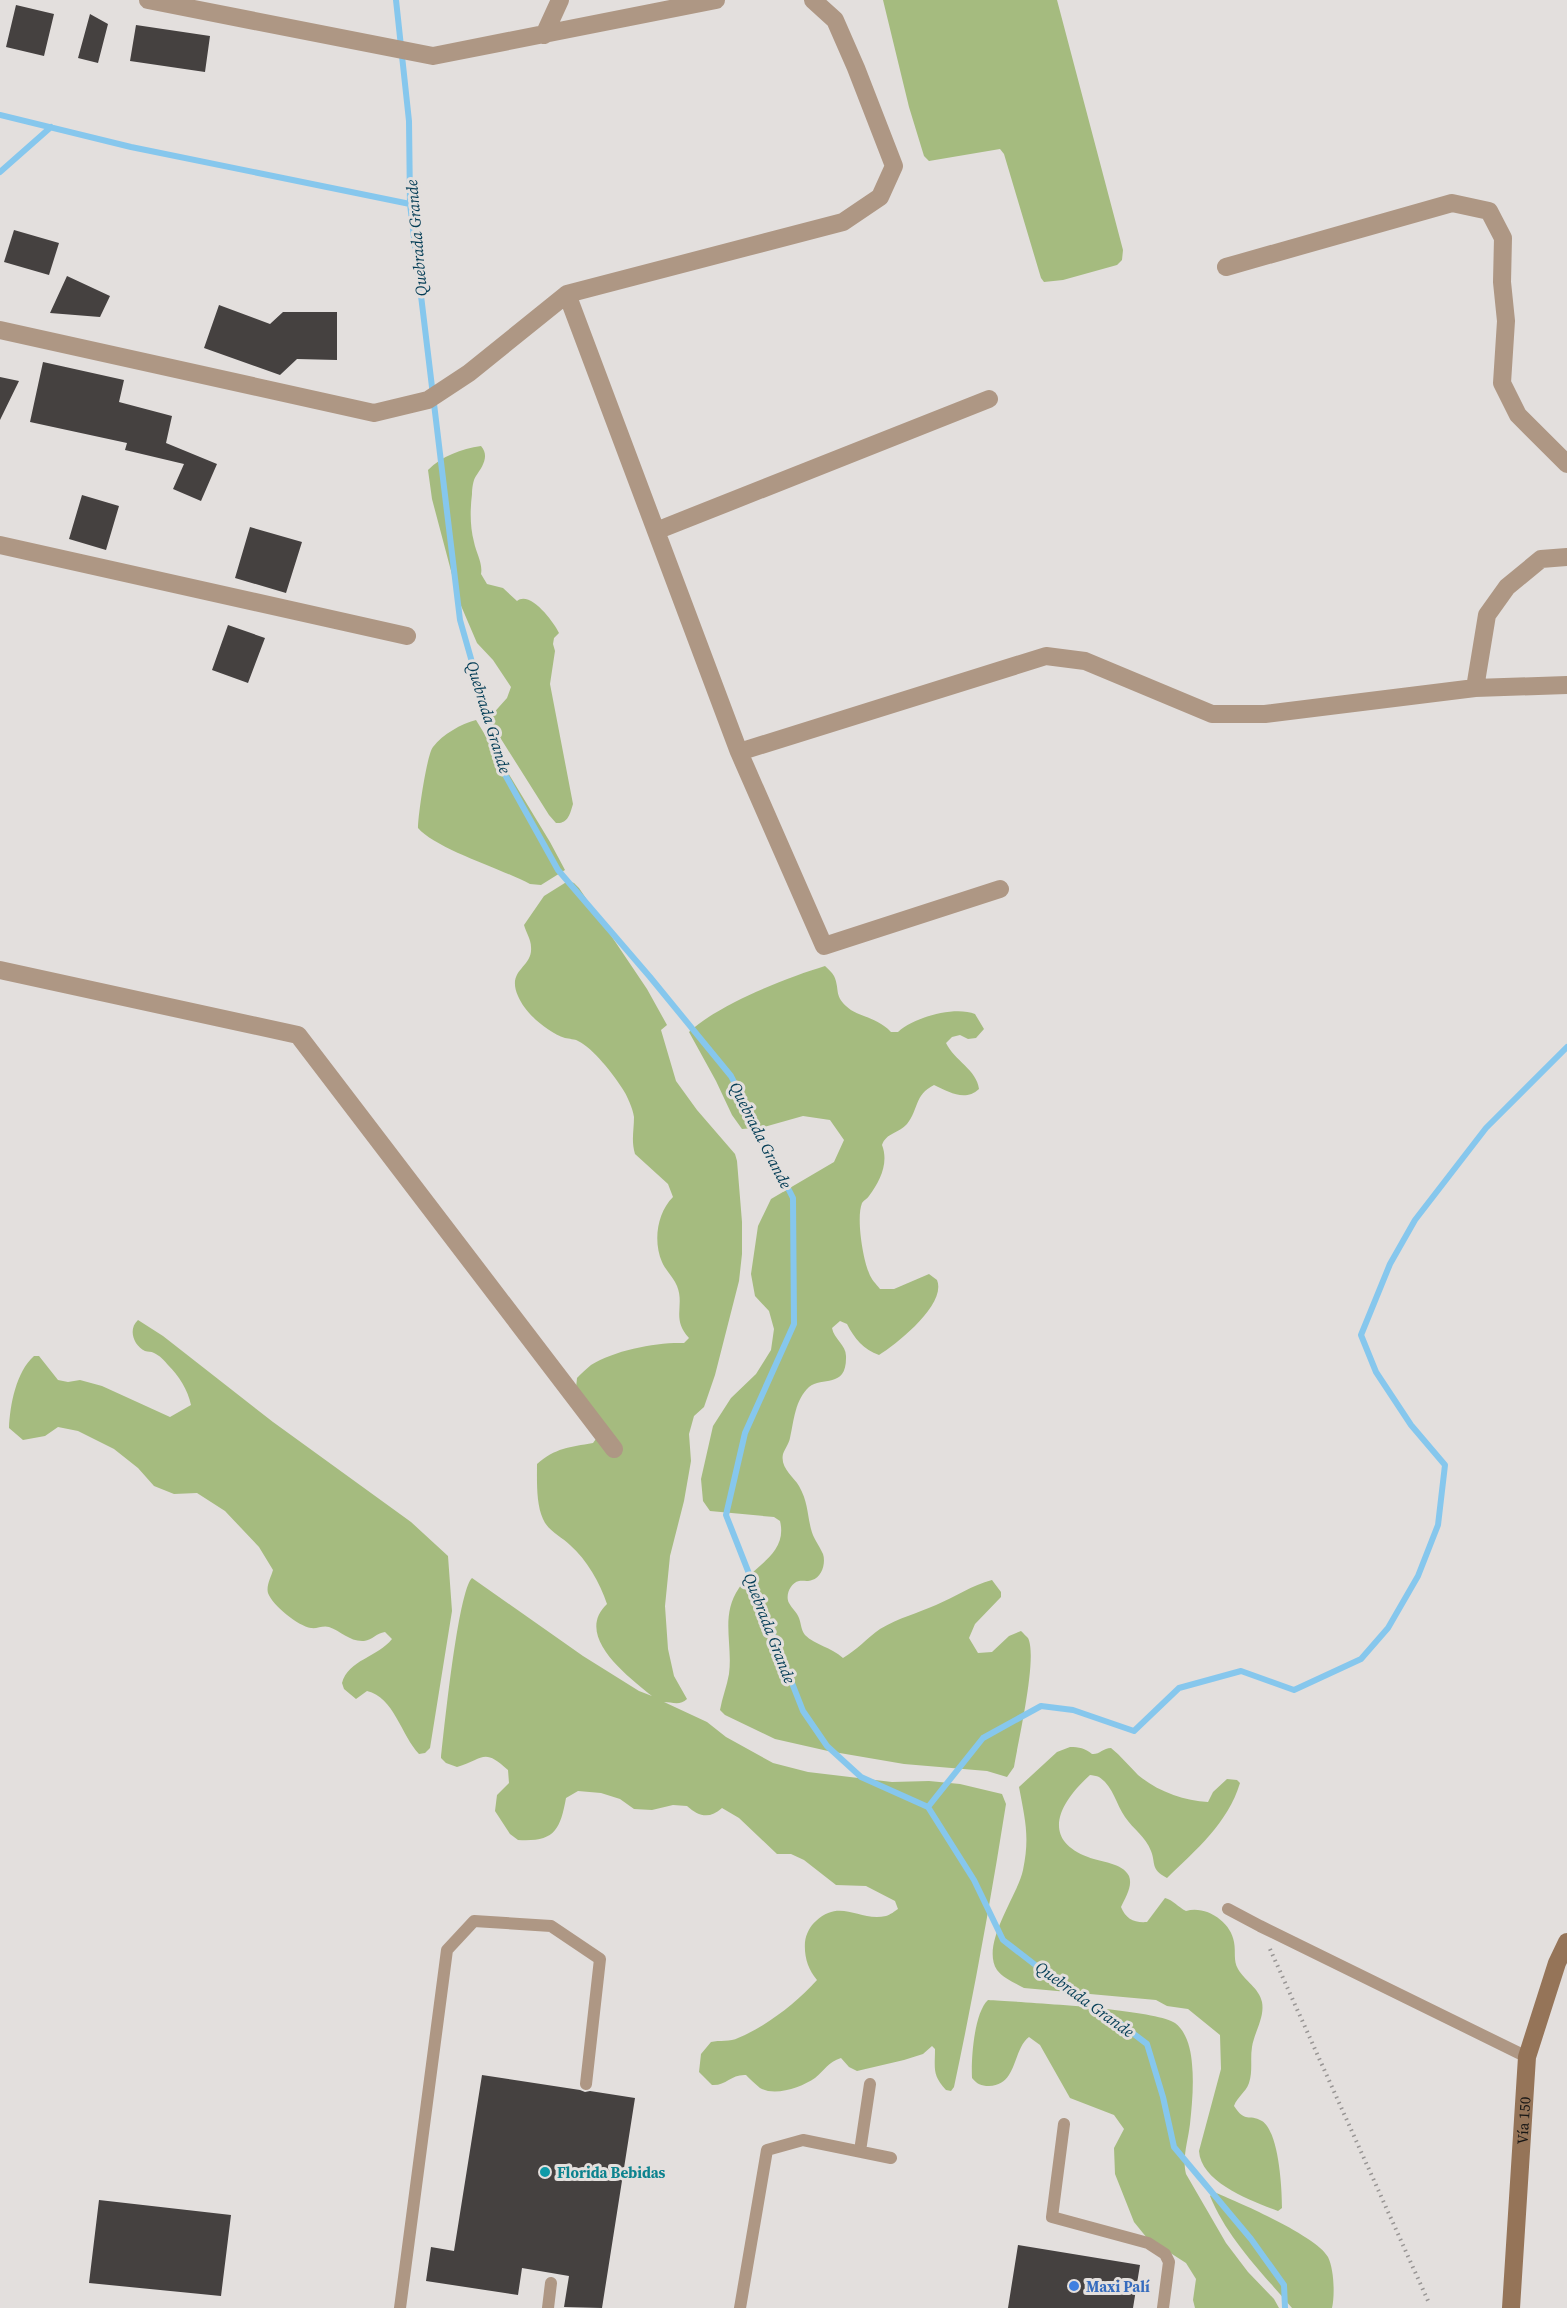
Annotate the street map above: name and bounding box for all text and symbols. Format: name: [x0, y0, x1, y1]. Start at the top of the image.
water label: Quebrada Grande: [400, 178, 432, 297]
water label: Quebrada Grande: [461, 658, 517, 776]
water label: Quebrada Grande: [725, 1078, 798, 1192]
water label: Quebrada Grande: [739, 1570, 801, 1687]
water label: Quebrada Grande: [1031, 1956, 1139, 2042]
street label: Vía 150: [1511, 2096, 1535, 2145]
place label: Florida Bebidas: [557, 2162, 666, 2183]
marker: Florida Bebidas: [538, 2165, 552, 2179]
place label: Maxi Palí: [1086, 2276, 1150, 2297]
marker: Maxi Palí: [1067, 2279, 1081, 2293]

